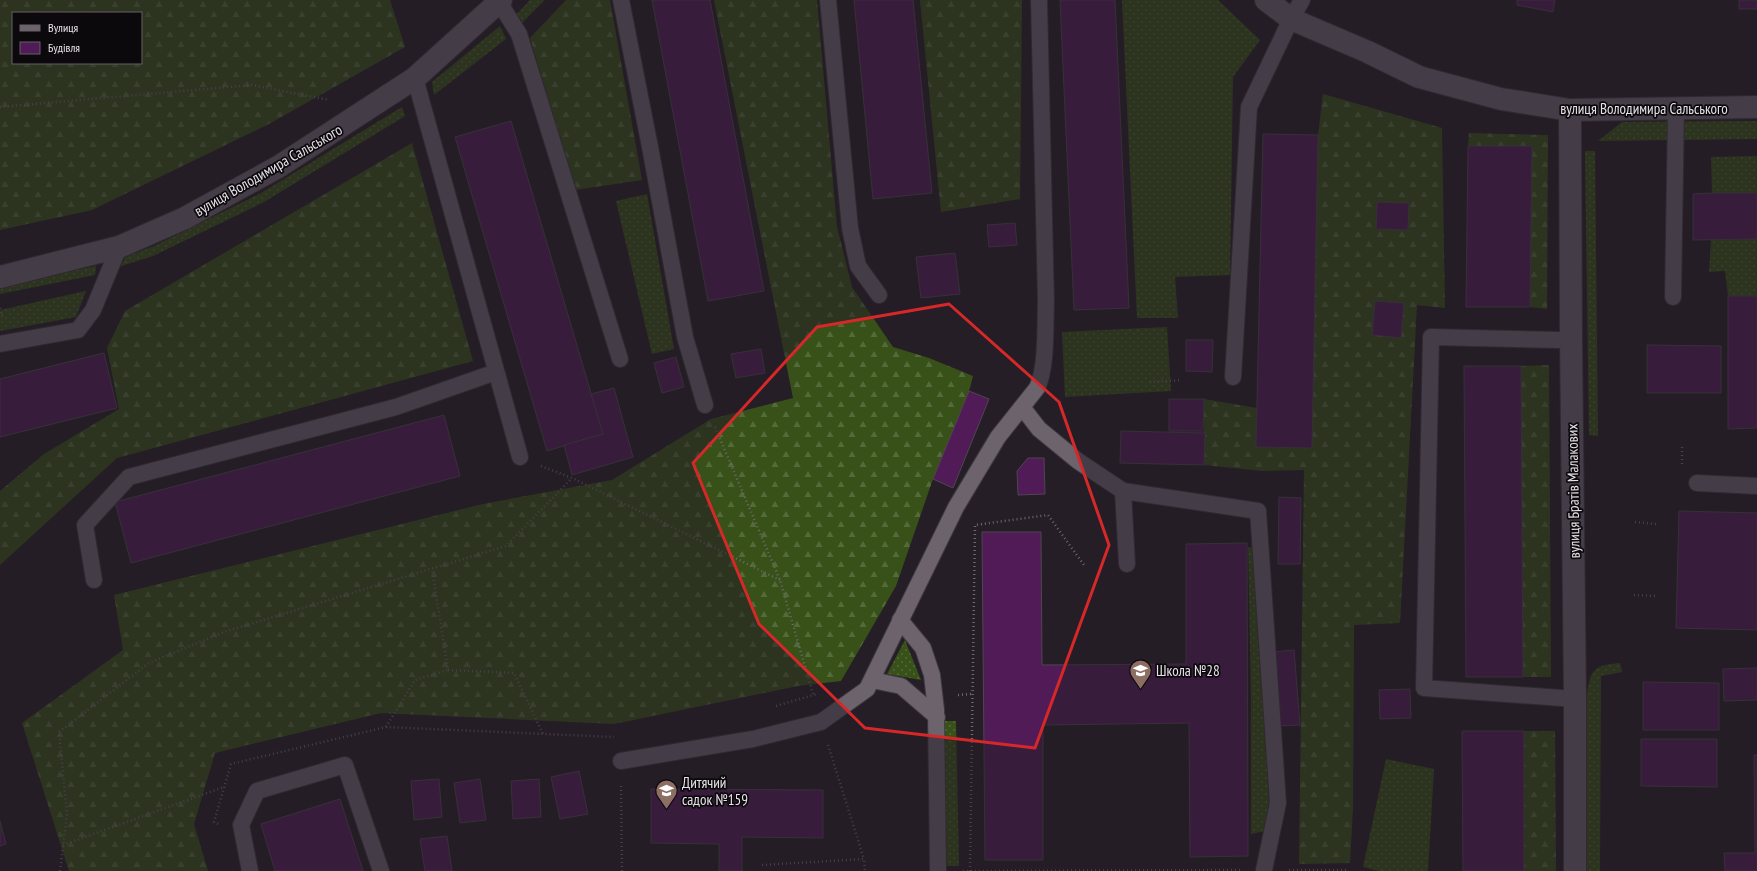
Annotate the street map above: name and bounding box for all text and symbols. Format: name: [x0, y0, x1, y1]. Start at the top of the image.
legend: [12, 12, 142, 64]
text: Вулиця: [48, 20, 78, 35]
text: Будівля: [48, 40, 80, 55]
street label: вулиця Володимира Сальського: [1560, 99, 1728, 118]
street label: вулиця Володимира Сальського: [191, 120, 345, 220]
street label: вулиця Братів Малакових: [1562, 423, 1584, 559]
school or university icon: Школа №28: [1127, 657, 1153, 690]
place label: Школа №28: [1156, 661, 1220, 680]
place label: Дитячий садок №159: [682, 773, 748, 809]
school or university icon: Дитячий садок №159: [654, 778, 680, 811]

